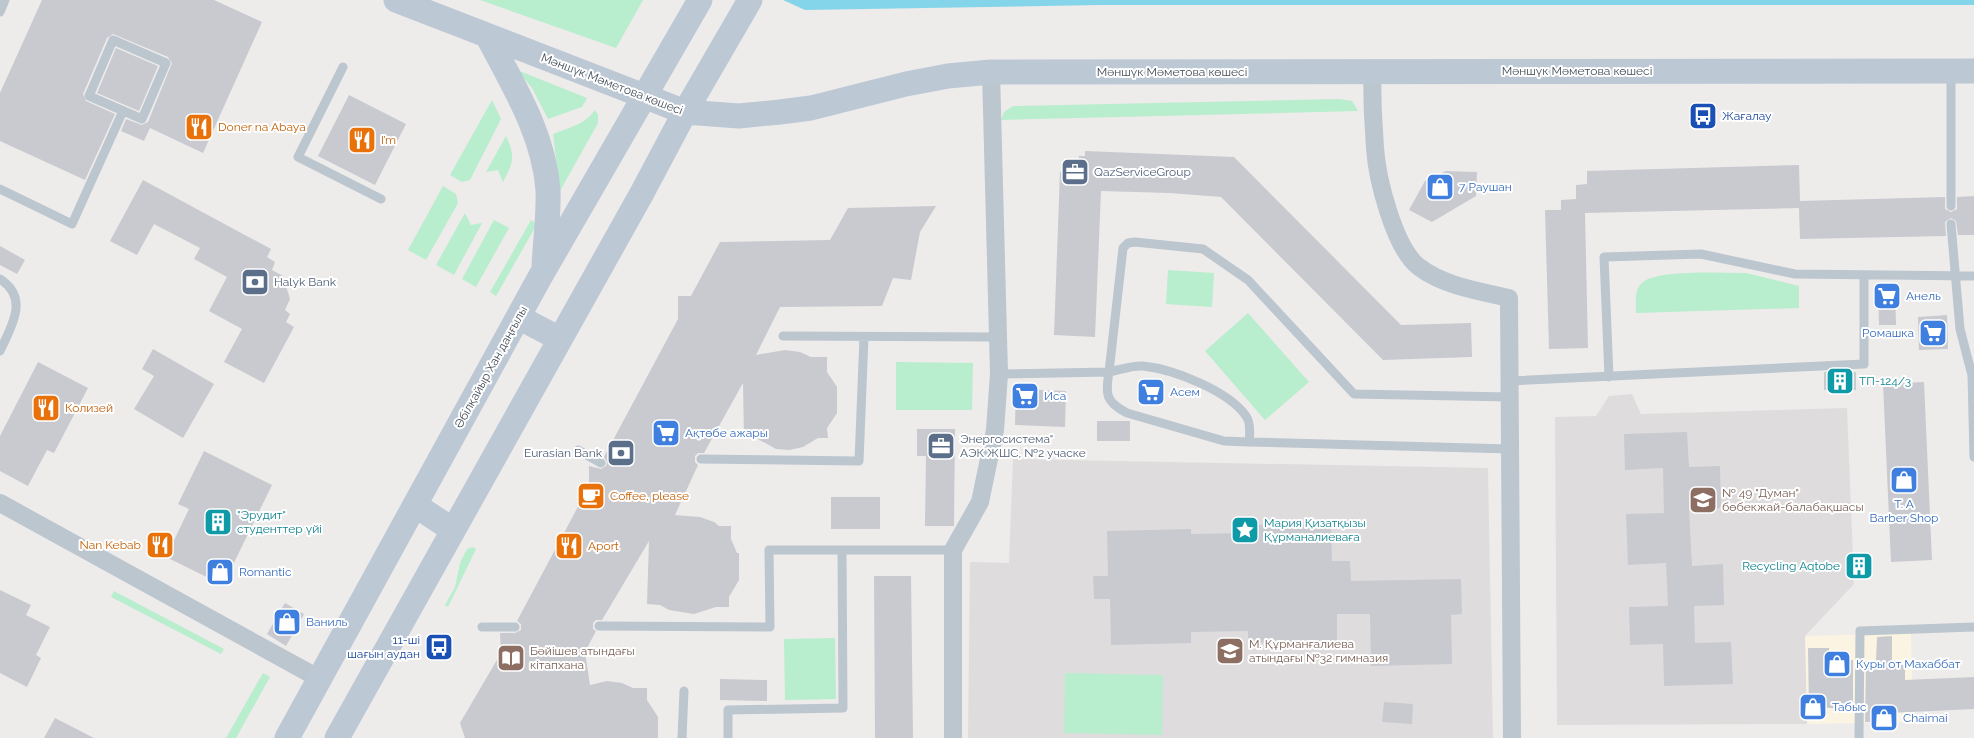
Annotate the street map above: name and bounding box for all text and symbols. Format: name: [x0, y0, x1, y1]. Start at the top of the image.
street label: Мәншүк Мәметова көшесі: [539, 50, 685, 118]
street label: Мәншүк Мәметова көшесі: [1502, 64, 1652, 78]
street label: Мәншүк Мәметова көшесі: [1097, 65, 1247, 79]
bus stop icon: Жағалау: [1688, 101, 1718, 131]
place label: Жағалау: [1722, 109, 1772, 123]
restaurant icon: Doner na Abaya: [184, 112, 214, 142]
place label: Doner na Abaya: [218, 120, 306, 134]
restaurant icon: I’m: [347, 125, 377, 155]
place label: I’m: [381, 133, 396, 147]
office icon: QazServiceGroup: [1060, 157, 1090, 187]
place label: QazServiceGroup: [1094, 165, 1191, 179]
shop icon: 7 Раушан: [1425, 172, 1455, 202]
place label: 7 Раушан: [1459, 180, 1512, 194]
bank icon: Halyk Bank: [240, 267, 270, 297]
place label: Halyk Bank: [274, 275, 337, 289]
supermarket icon: Анель: [1872, 281, 1902, 311]
place label: Анель: [1906, 289, 1941, 303]
street label: Әбілқайыр Хан даңғылы: [452, 304, 530, 430]
supermarket icon: Ромашка: [1918, 318, 1948, 348]
place label: Ромашка: [1862, 326, 1914, 340]
building icon: ТП-124/3: [1825, 366, 1855, 396]
place label: ТП-124/3: [1859, 374, 1911, 388]
supermarket icon: Асем: [1136, 377, 1166, 407]
supermarket icon: Иса: [1010, 381, 1040, 411]
place label: Асем: [1170, 385, 1200, 399]
place label: Иса: [1044, 389, 1066, 403]
restaurant icon: Колизей: [31, 393, 61, 423]
place label: Колизей: [65, 401, 113, 415]
supermarket icon: Ақтөбе ажары: [651, 418, 681, 448]
place label: Ақтөбе ажары: [685, 426, 768, 440]
office icon: Энергосистема" АЭК ЖШС, №2 учаске: [926, 431, 956, 461]
place label: Энергосистема" АЭК ЖШС, №2 учаске: [960, 432, 1086, 460]
bank icon: Eurasian Bank: [606, 438, 636, 468]
place label: Eurasian Bank: [524, 446, 603, 460]
shop icon: T. A Barber Shop: [1889, 465, 1919, 495]
cafe icon: Coffee, please: [576, 481, 606, 511]
school or university icon: № 49 "Думан" бөбекжай-балабақшасы: [1688, 485, 1718, 515]
place label: № 49 "Думан" бөбекжай-балабақшасы: [1722, 486, 1864, 514]
place label: Coffee, please: [610, 489, 689, 503]
place label: T. A Barber Shop: [1869, 497, 1939, 525]
building icon: "Эрудит" студенттер үйі: [203, 507, 233, 537]
place label: "Эрудит" студенттер үйі: [237, 508, 322, 536]
place icon: Мария Қизатқызы Құрманалиеваға: [1230, 515, 1260, 545]
place label: Мария Қизатқызы Құрманалиеваға: [1264, 516, 1366, 544]
restaurant icon: Nan Kebab: [145, 530, 175, 560]
restaurant icon: Aport: [554, 531, 584, 561]
place label: Nan Kebab: [79, 538, 141, 552]
place label: Aport: [588, 539, 619, 553]
building icon: Recycling Aqtobe: [1844, 551, 1874, 581]
shop icon: Romantic: [205, 557, 235, 587]
place label: Recycling Aqtobe: [1742, 559, 1840, 573]
place label: Romantic: [239, 565, 292, 579]
shop icon: Ваниль: [272, 607, 302, 637]
place label: Ваниль: [306, 615, 347, 629]
bus stop icon: 11-ші шағын аудан: [424, 632, 454, 662]
place label: 11-ші шағын аудан: [347, 633, 420, 661]
school or university icon: М. Құрманғалиева атындағы №32 гимназия: [1215, 636, 1245, 666]
place label: М. Құрманғалиева атындағы №32 гимназия: [1249, 637, 1388, 665]
library icon: Бәйішев атындағы кітапхана: [496, 643, 526, 673]
place label: Бәйішев атындағы кітапхана: [530, 644, 635, 672]
shop icon: Куры от Махаббат: [1822, 649, 1852, 679]
place label: Куры от Махаббат: [1856, 657, 1961, 671]
shop icon: Табыс: [1798, 692, 1828, 722]
place label: Табыс: [1832, 700, 1867, 714]
shop icon: Chaimai: [1869, 703, 1899, 733]
place label: Chaimai: [1903, 711, 1948, 725]

